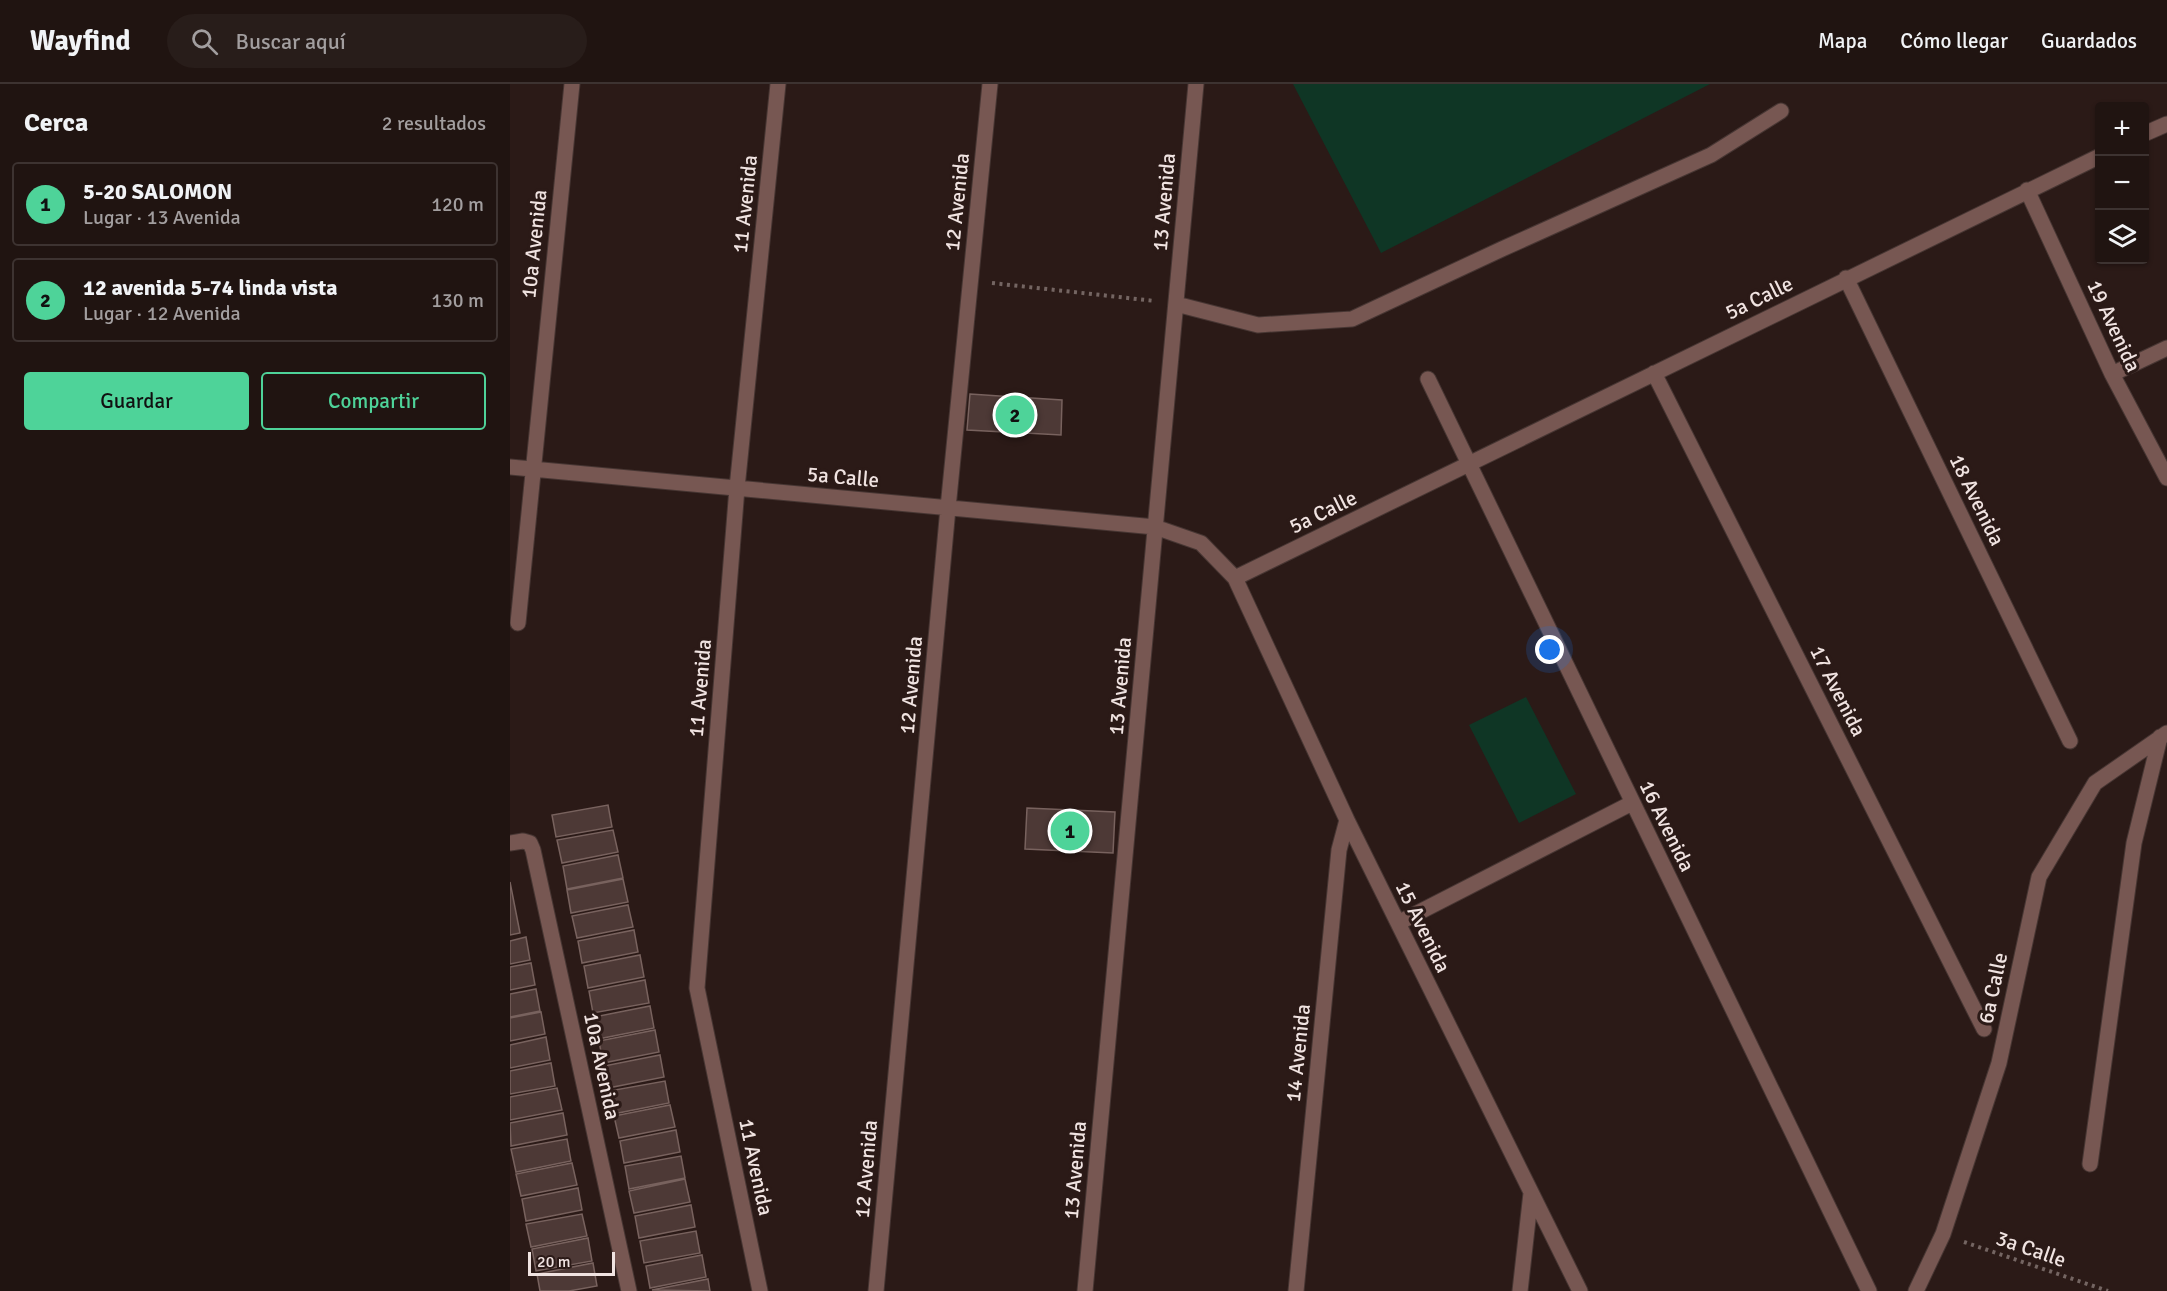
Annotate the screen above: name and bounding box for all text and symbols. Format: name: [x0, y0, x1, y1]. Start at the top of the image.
search box: [167, 14, 587, 68]
text: Wayfind: [30, 24, 131, 58]
icon: search: [188, 25, 221, 58]
text: Buscar aquí: [236, 28, 346, 55]
text: Mapa: [1818, 28, 1867, 54]
text: Cómo llegar: [1900, 28, 2008, 54]
text: Guardados: [2041, 28, 2137, 54]
map controls: [2095, 102, 2149, 264]
button: +: [2095, 102, 2149, 156]
text: Cerca: [24, 107, 88, 139]
text: 2 resultados: [382, 111, 486, 136]
street label: 12 Avenida: [939, 152, 975, 252]
street label: 13 Avenida: [1147, 152, 1181, 252]
street label: 11 Avenida: [727, 154, 763, 254]
button: −: [2095, 156, 2149, 210]
text: 5-20 SALOMON: [83, 178, 232, 205]
street label: 10a Avenida: [515, 188, 553, 300]
text: 1: [40, 192, 51, 217]
text: 120 m: [431, 192, 484, 217]
text: Lugar · 13 Avenida: [83, 205, 241, 230]
button: layers: [2095, 210, 2149, 264]
street label: 5a Calle: [1721, 270, 1797, 326]
text: 12 avenida 5-74 linda vista: [83, 274, 338, 301]
street label: 19 Avenida: [2081, 276, 2147, 376]
text: 2: [40, 288, 51, 313]
text: 130 m: [431, 288, 484, 313]
text: Lugar · 12 Avenida: [83, 301, 241, 326]
button: Guardar: [24, 372, 249, 430]
button: Compartir: [261, 372, 486, 430]
pin: 2: [996, 392, 1034, 438]
street label: 18 Avenida: [1944, 450, 2010, 550]
street label: 5a Calle: [806, 461, 880, 493]
street label: 5a Calle: [1285, 484, 1361, 540]
street label: 12 Avenida: [894, 635, 928, 735]
your location: [1535, 635, 1564, 664]
street label: 13 Avenida: [1103, 636, 1137, 736]
street label: 11 Avenida: [683, 638, 717, 738]
street label: 17 Avenida: [1804, 641, 1872, 741]
street label: 16 Avenida: [1634, 776, 1700, 876]
pin: 1: [1050, 808, 1090, 854]
street label: 15 Avenida: [1390, 877, 1456, 977]
street label: 6a Calle: [1973, 950, 2013, 1026]
street label: 14 Avenida: [1280, 1003, 1316, 1103]
street label: 10a Avenida: [578, 1010, 626, 1122]
street label: 11 Avenida: [733, 1116, 779, 1218]
street label: 12 Avenida: [849, 1119, 883, 1219]
street label: 13 Avenida: [1058, 1120, 1092, 1220]
street label: 3a Calle: [1993, 1225, 2069, 1273]
scale bar: [528, 1249, 615, 1276]
text: 20 m: [537, 1252, 571, 1272]

